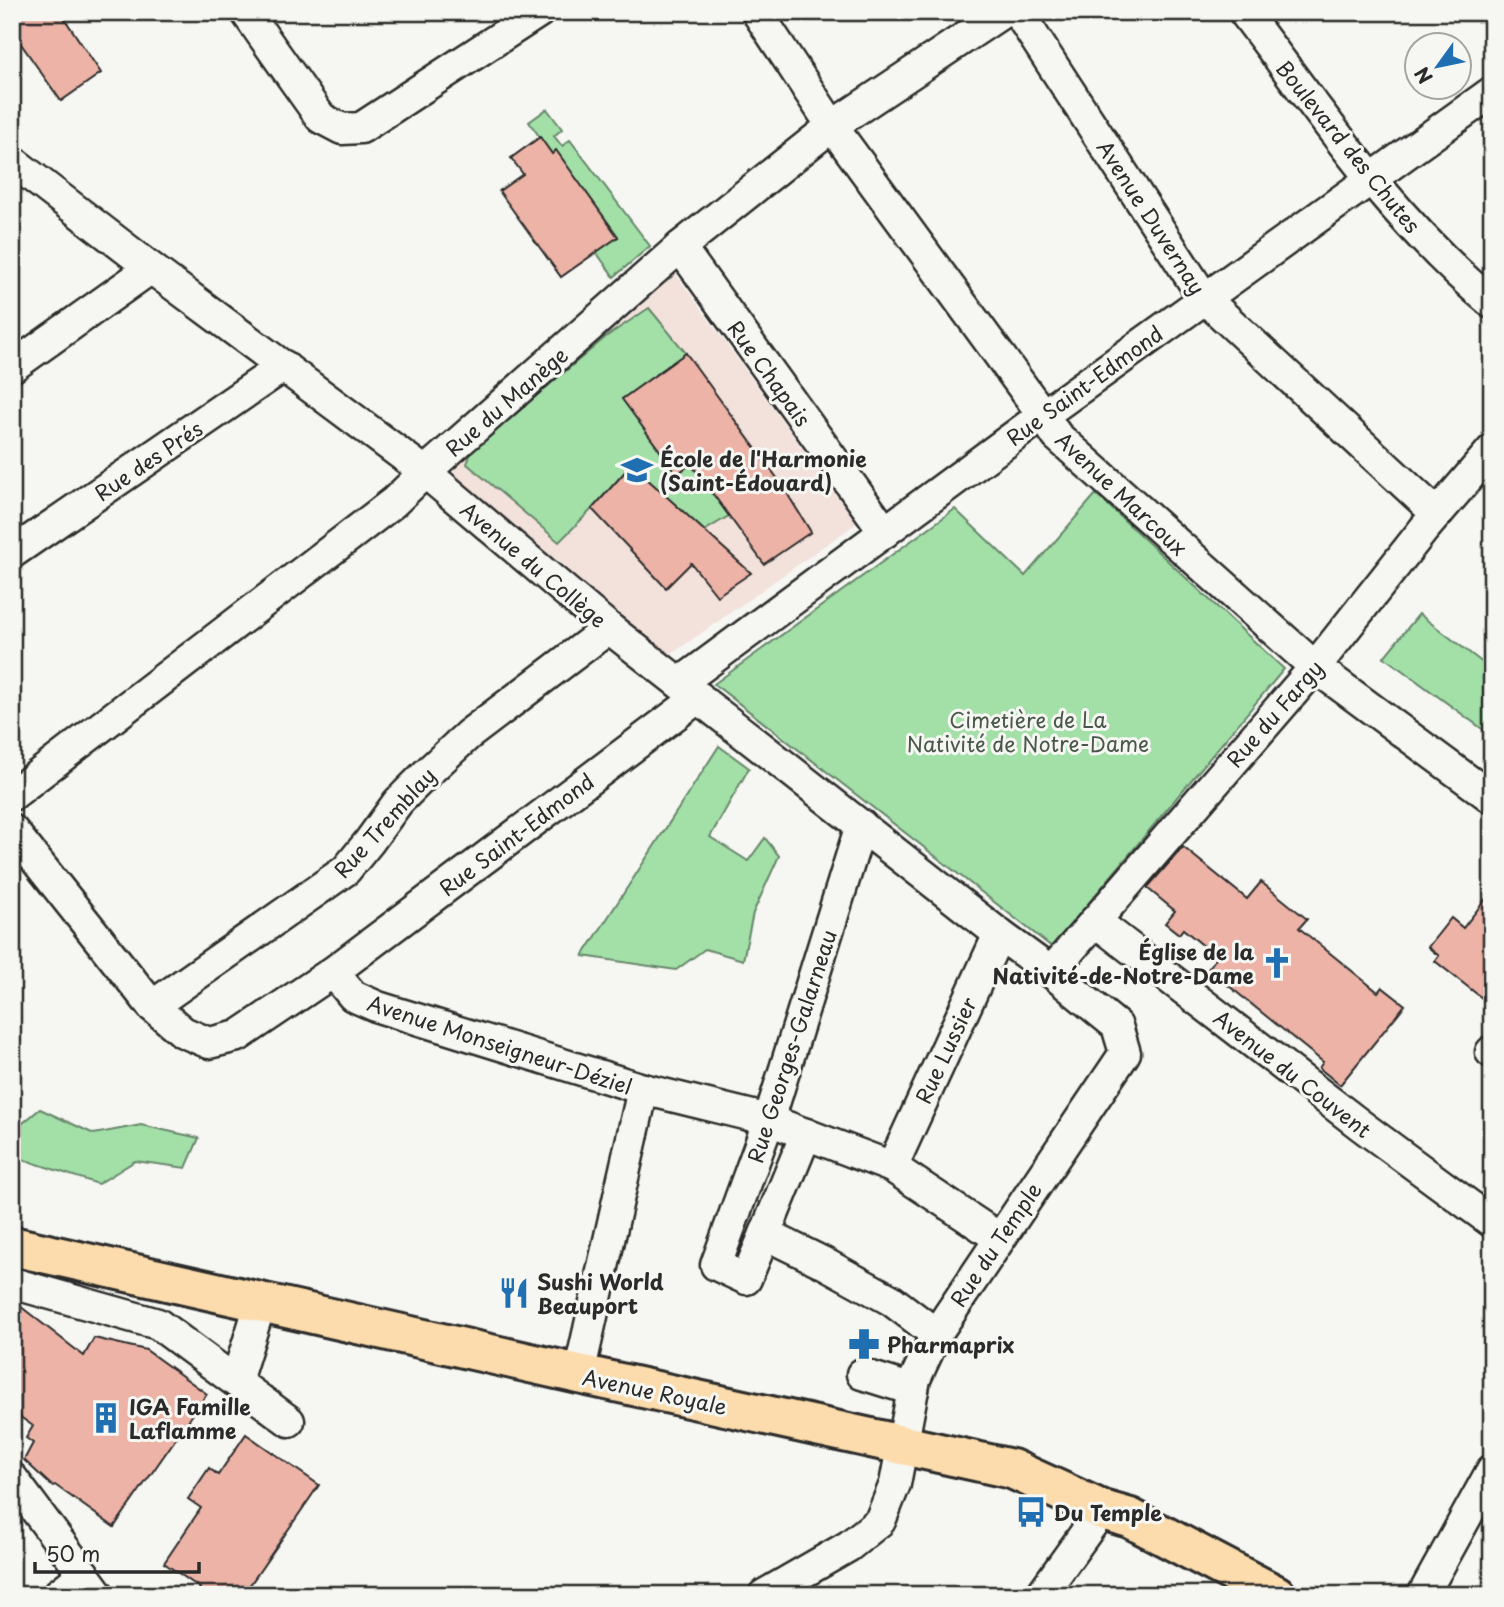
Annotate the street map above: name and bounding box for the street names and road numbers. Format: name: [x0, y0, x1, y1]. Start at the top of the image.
street label: Boulevard des Chutes: [1269, 53, 1429, 239]
street label: Avenue Duvernay: [1090, 133, 1214, 301]
street label: Rue Chapais: [721, 313, 819, 433]
street label: Rue Saint-Edmond: [999, 317, 1169, 453]
street label: Rue du Manège: [438, 339, 574, 463]
street label: Rue des Prés: [88, 412, 208, 508]
street label: Avenue Marcoux: [1049, 423, 1195, 563]
street label: Avenue du Collège: [454, 493, 614, 635]
street label: Rue du Fargy: [1218, 652, 1330, 774]
street label: Rue Tremblay: [326, 760, 442, 884]
street label: Rue Saint-Edmond: [432, 765, 600, 903]
street label: Rue Georges-Galarneau: [738, 925, 844, 1167]
street label: Avenue Monseigneur-Déziel: [364, 986, 636, 1102]
street label: Rue Lussier: [906, 991, 984, 1109]
street label: Avenue du Couvent: [1207, 1001, 1379, 1145]
street label: Rue du Temple: [941, 1175, 1049, 1313]
street label: Avenue Royale: [580, 1360, 730, 1422]

